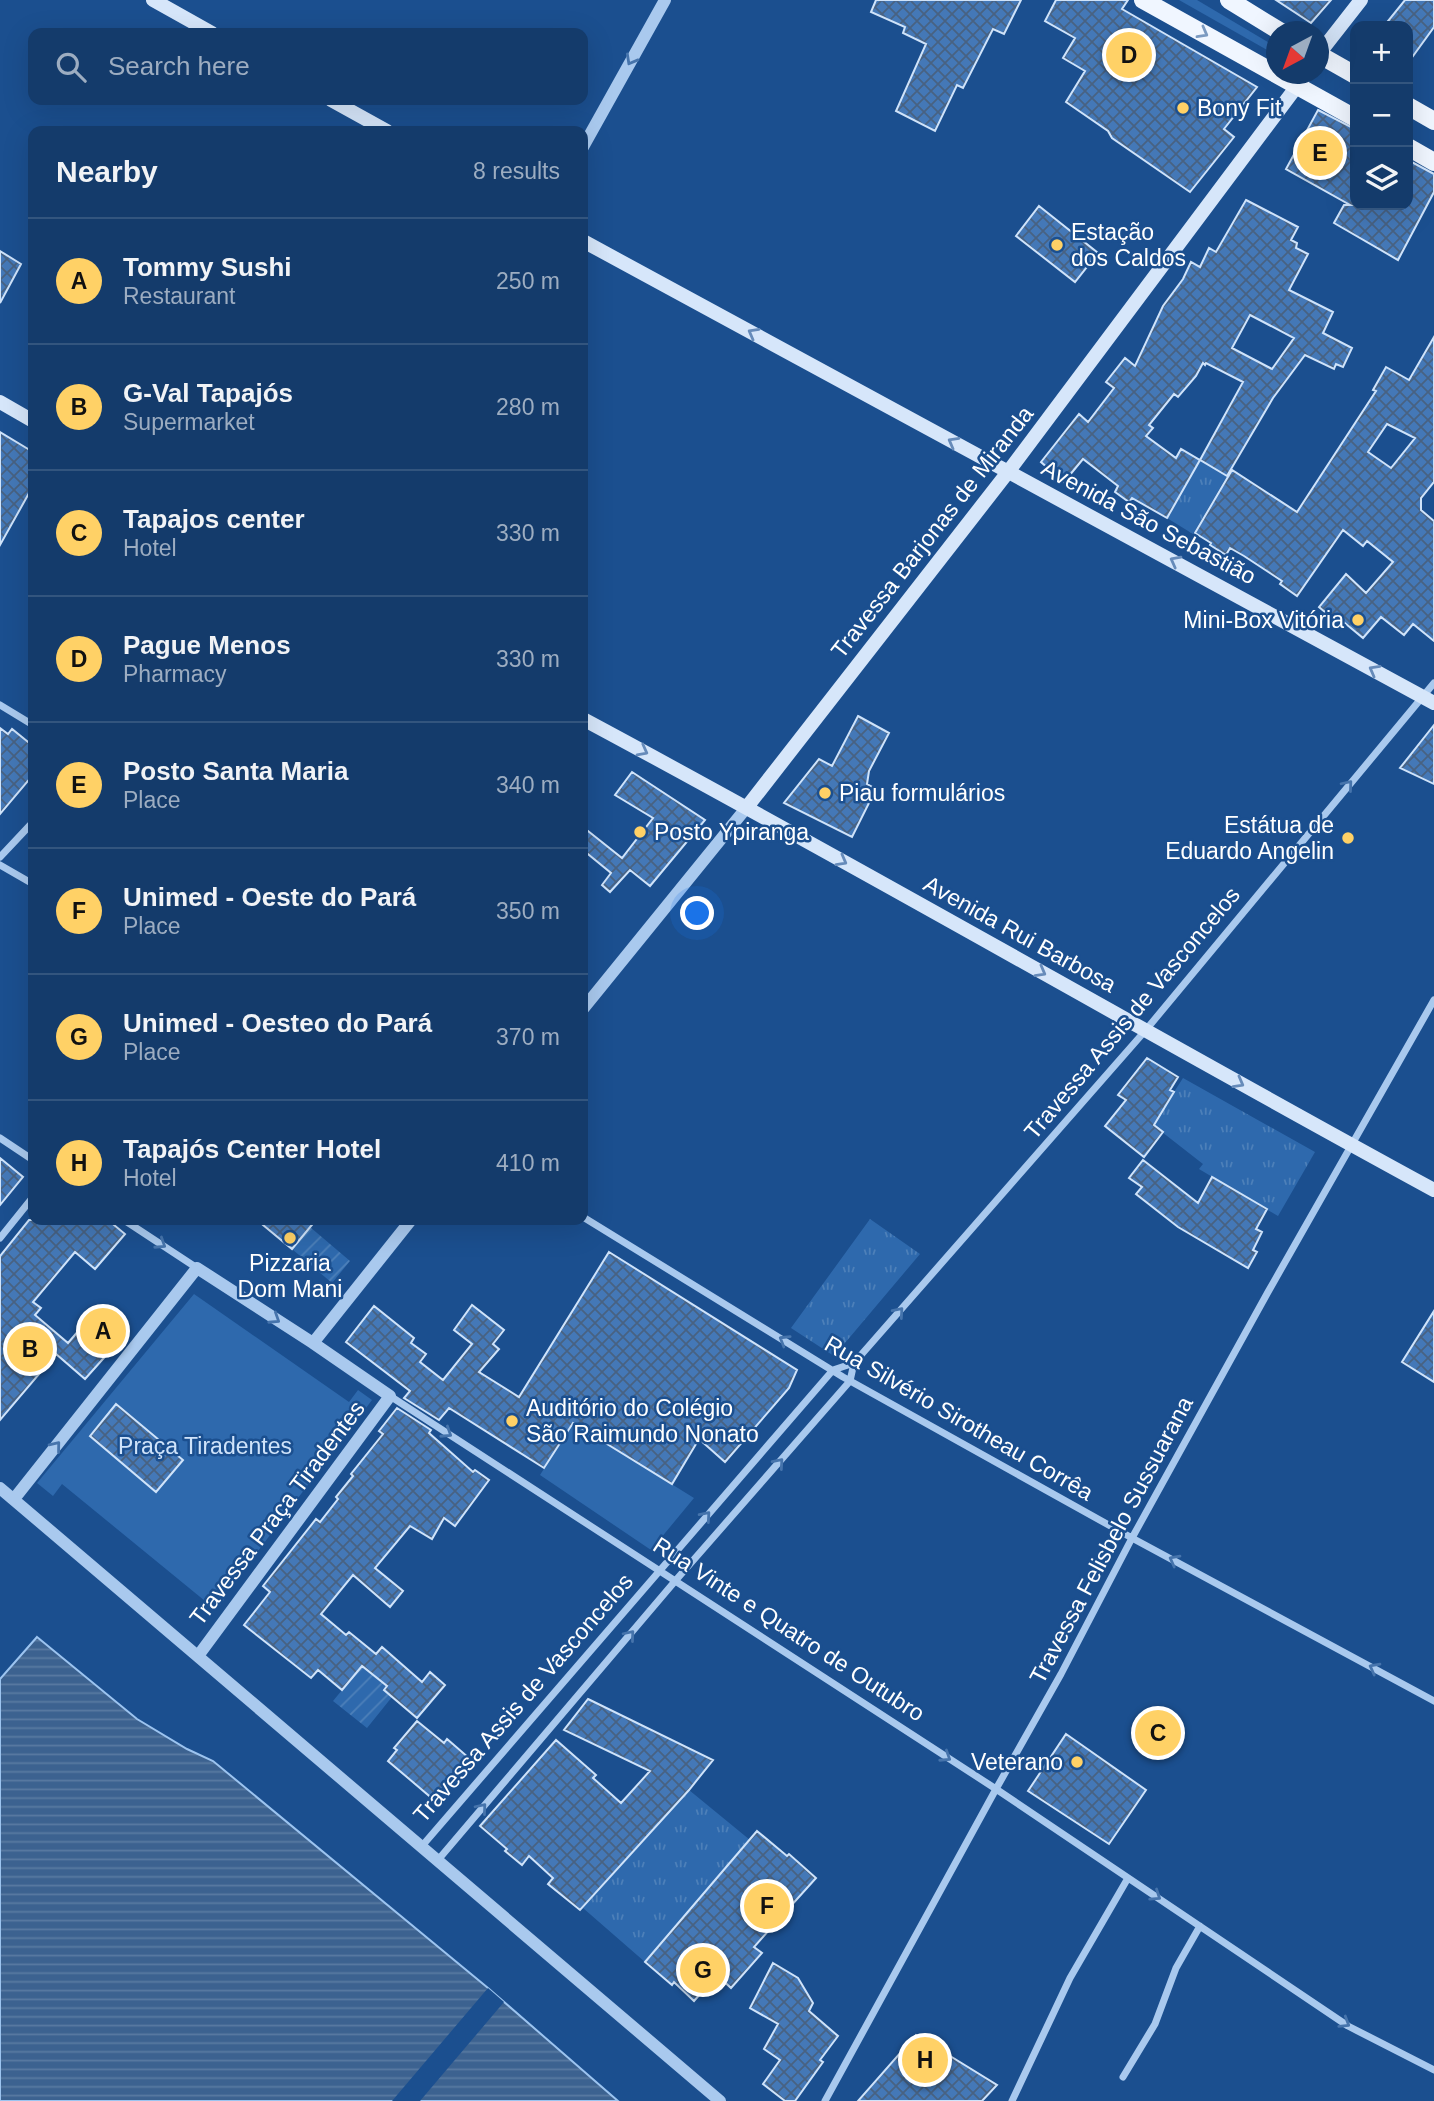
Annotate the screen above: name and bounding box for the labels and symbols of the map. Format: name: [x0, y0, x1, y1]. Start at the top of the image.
north arrow: [1266, 21, 1329, 84]
one-way arrow: [1196, 25, 1208, 38]
pin: D: [1106, 29, 1152, 81]
one-way arrow: [626, 52, 640, 65]
place label: Bony Fit: [1197, 95, 1282, 121]
marker: Bony Fit: [1175, 100, 1191, 116]
pin: E: [1297, 127, 1343, 179]
place label: Estação dos Caldos: [1071, 219, 1186, 271]
marker: Estação dos Caldos: [1049, 237, 1065, 253]
one-way arrow: [748, 328, 760, 341]
street label: Travessa Barjonas de Miranda: [826, 401, 1039, 663]
one-way arrow: [947, 437, 960, 450]
street label: Avenida São Sebastião: [1038, 454, 1260, 590]
one-way arrow: [1169, 556, 1182, 569]
place label: Mini-Box Vitória: [1183, 607, 1344, 633]
marker: Mini-Box Vitória: [1350, 612, 1366, 628]
one-way arrow: [1369, 665, 1381, 678]
one-way arrow: [636, 743, 648, 756]
place label: Piau formulários: [839, 780, 1005, 806]
one-way arrow: [1340, 780, 1353, 793]
marker: Piau formulários: [817, 785, 833, 801]
place label: Estátua de Eduardo Angelin: [1165, 812, 1334, 864]
place label: Posto Ypiranga: [654, 819, 809, 845]
marker: Posto Ypiranga: [632, 824, 648, 840]
marker: Estátua de Eduardo Angelin: [1340, 830, 1356, 846]
one-way arrow: [835, 852, 848, 865]
street label: Avenida Rui Barbosa: [919, 870, 1121, 998]
street label: Travessa Assis de Vasconcelos: [1019, 882, 1245, 1144]
your location: [680, 896, 714, 930]
one-way arrow: [1033, 964, 1046, 977]
one-way arrow: [1232, 1075, 1244, 1088]
marker: Pizzaria Dom Mani: [282, 1230, 298, 1246]
one-way arrow: [153, 1236, 166, 1249]
place label: Pizzaria Dom Mani: [238, 1250, 342, 1302]
pin: A: [80, 1305, 126, 1357]
one-way arrow: [890, 1307, 903, 1320]
one-way arrow: [268, 1310, 281, 1323]
pin: B: [7, 1323, 53, 1375]
street label: Rua Silvério Sirotheau Corrêa: [820, 1330, 1098, 1506]
one-way arrow: [779, 1335, 792, 1348]
street label: Travessa Felisbelo Sussuarana: [1024, 1392, 1198, 1688]
place label: Auditório do Colégio São Raimundo Nonato: [526, 1395, 759, 1447]
street label: Travessa Praça Tiradentes: [184, 1396, 370, 1630]
marker: Auditório do Colégio São Raimundo Nonato: [504, 1413, 520, 1429]
one-way arrow: [439, 1425, 452, 1438]
park label: Praça Tiradentes: [118, 1433, 292, 1459]
one-way arrow: [47, 1441, 60, 1453]
one-way arrow: [771, 1458, 783, 1471]
one-way arrow: [698, 1511, 710, 1524]
street label: Rua Vinte e Quatro de Outubro: [649, 1532, 929, 1726]
one-way arrow: [1169, 1555, 1181, 1568]
street label: Travessa Assis de Vasconcelos: [408, 1568, 638, 1828]
one-way arrow: [621, 1630, 634, 1642]
one-way arrow: [1369, 1663, 1381, 1677]
pin: C: [1135, 1707, 1181, 1759]
one-way arrow: [939, 1748, 952, 1761]
place label: Veterano: [971, 1749, 1063, 1775]
marker: Veterano: [1069, 1754, 1085, 1770]
one-way arrow: [474, 1803, 486, 1816]
pin: F: [744, 1880, 790, 1932]
one-way arrow: [1148, 1888, 1161, 1901]
pin: G: [680, 1944, 726, 1996]
one-way arrow: [1337, 2015, 1350, 2028]
pin: H: [902, 2034, 948, 2086]

